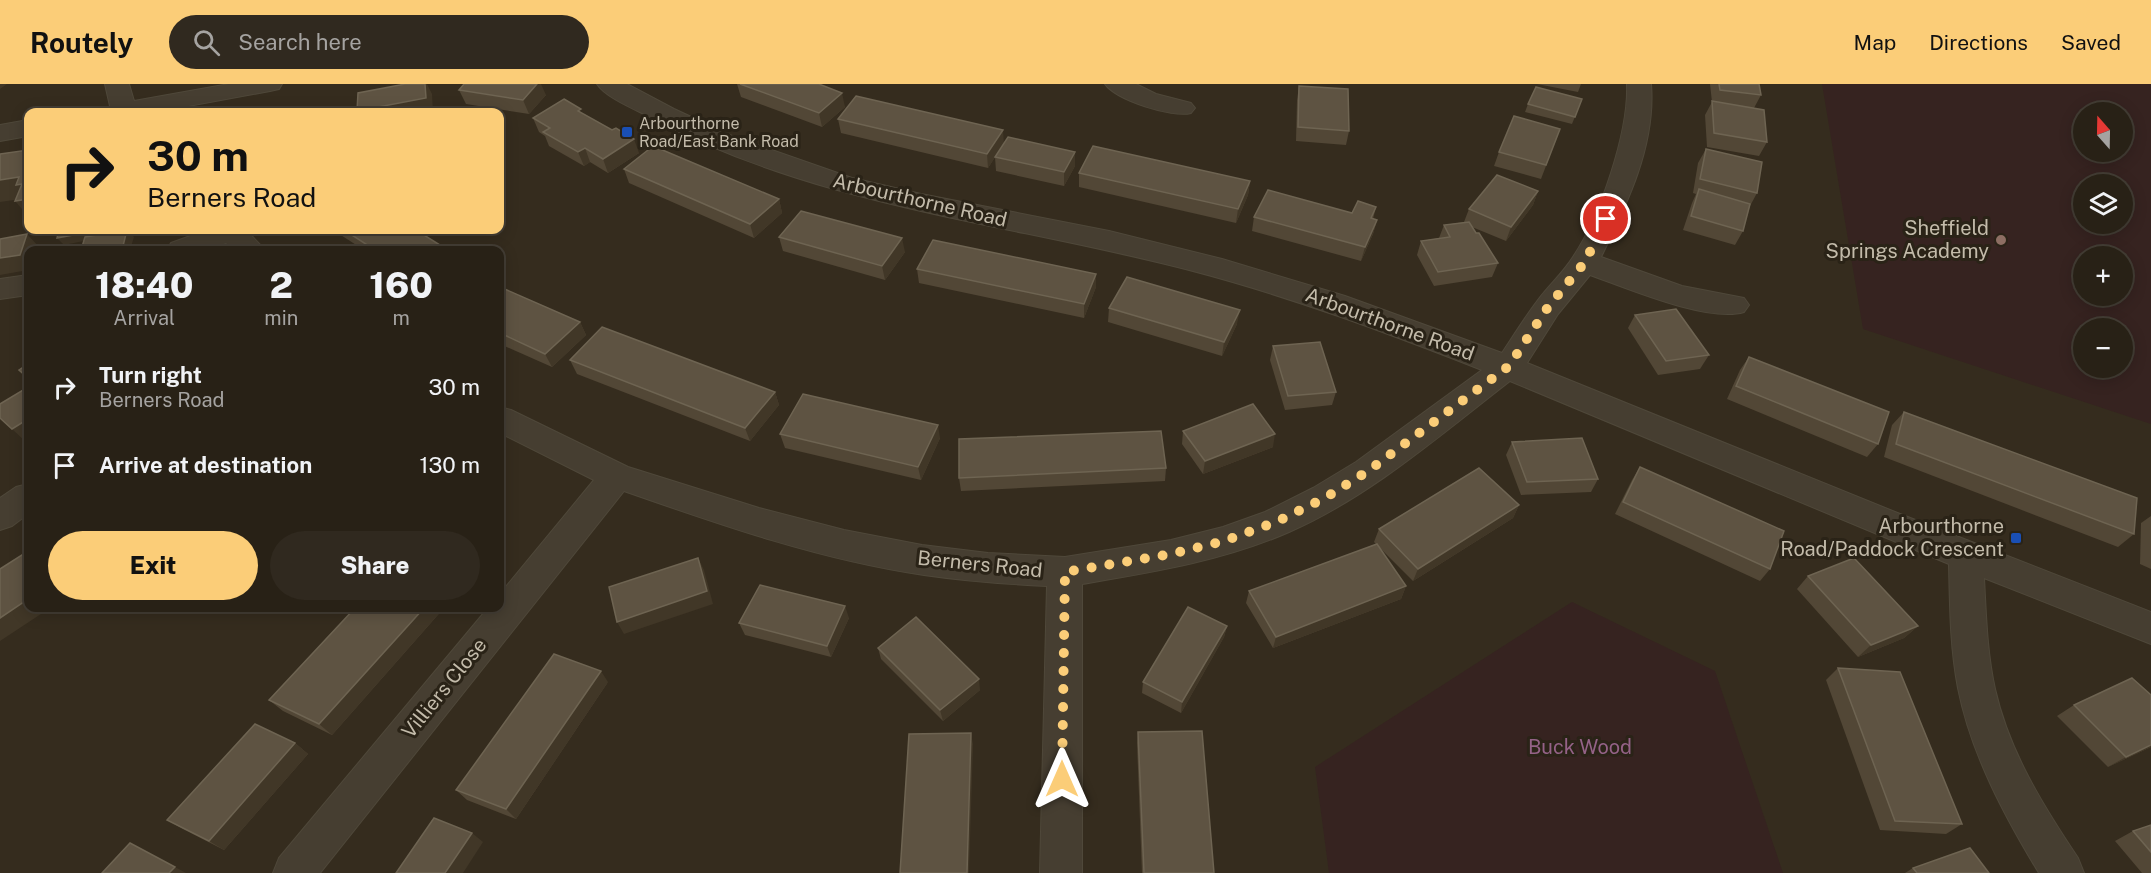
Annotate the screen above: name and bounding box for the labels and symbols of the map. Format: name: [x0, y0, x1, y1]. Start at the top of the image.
north arrow: [2073, 102, 2133, 162]
place label: Arbourthorne Road/East Bank Road: [639, 114, 799, 151]
marker: Arbourthorne Road/East Bank Road: [620, 125, 634, 139]
street label: Arbourthorne Road: [831, 168, 1009, 232]
pin: [1580, 193, 1631, 244]
place label: Sheffield Springs Academy: [1826, 216, 1989, 263]
marker: Sheffield Springs Academy: [1994, 233, 2008, 247]
street label: Arbourthorne Road: [1302, 282, 1478, 366]
place label: Arbourthorne Road/Paddock Crescent: [1780, 514, 2004, 561]
marker: Arbourthorne Road/Paddock Crescent: [2009, 531, 2023, 545]
street label: Berners Road: [916, 546, 1044, 582]
street label: Villiers Close: [397, 633, 491, 743]
park label: Buck Wood: [1528, 735, 1632, 759]
position arrow: [1030, 747, 1094, 811]

